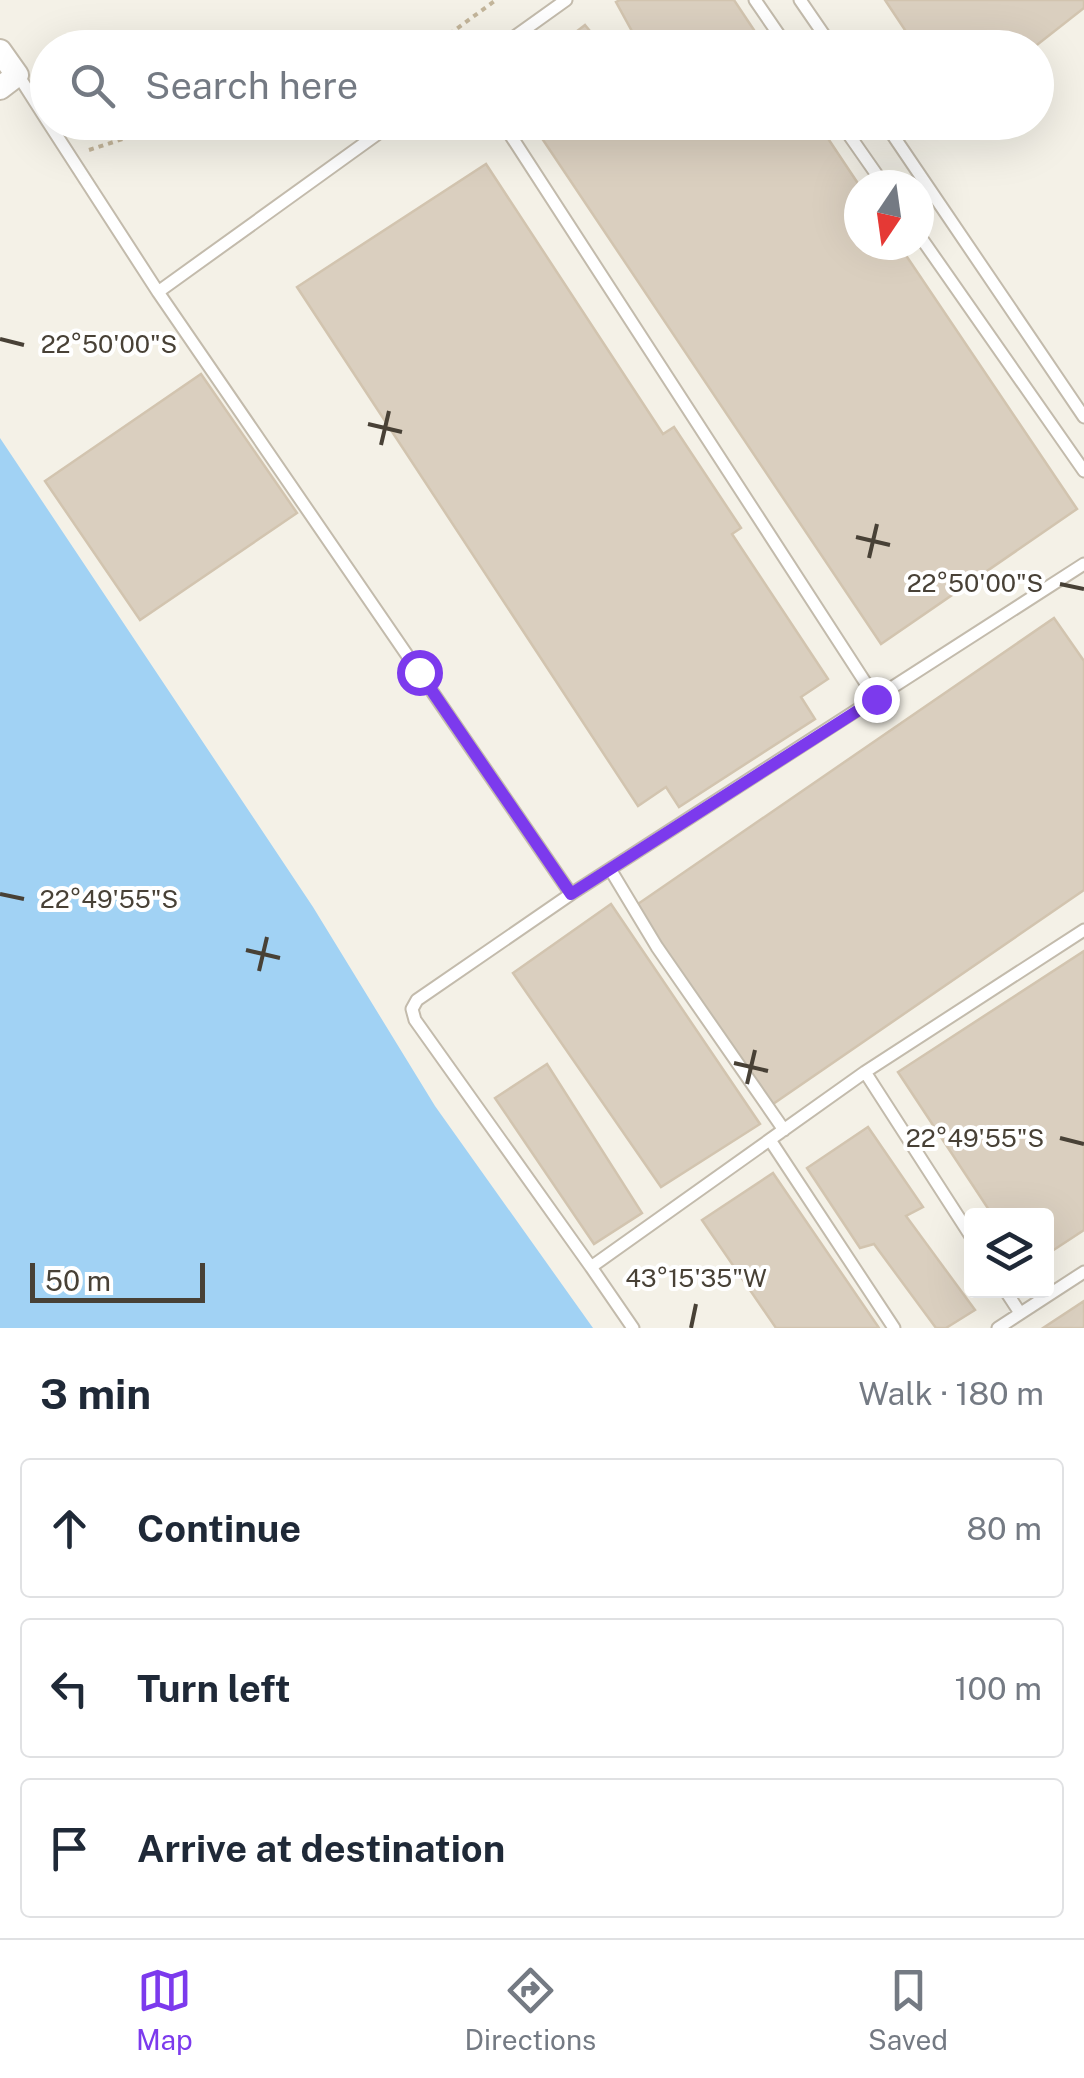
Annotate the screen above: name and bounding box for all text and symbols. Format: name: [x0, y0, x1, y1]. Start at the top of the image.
search box: [30, 30, 1054, 140]
icon: search: [65, 58, 120, 113]
text: Search here: [145, 63, 358, 108]
north arrow: [844, 170, 934, 260]
text: 22°50'00"S: [41, 329, 177, 359]
text: 22°50'00"S: [907, 568, 1043, 598]
route start: [397, 650, 443, 696]
route end: [854, 677, 900, 723]
text: 22°49'55"S: [40, 884, 178, 914]
text: 22°49'55"S: [906, 1123, 1044, 1153]
map controls: [964, 1208, 1054, 1298]
button: layers: [964, 1208, 1054, 1298]
scale bar: [30, 1258, 205, 1302]
text: 43°15'35"W: [625, 1263, 767, 1293]
text: 50 m: [45, 1264, 111, 1297]
text: 3 min: [40, 1369, 151, 1418]
text: Walk · 180 m: [858, 1375, 1044, 1412]
icon: ahead: [42, 1501, 97, 1556]
text: Continue: [137, 1506, 301, 1551]
text: 80 m: [966, 1510, 1042, 1547]
icon: left: [42, 1661, 97, 1716]
text: Turn left: [137, 1666, 291, 1711]
text: 100 m: [955, 1670, 1042, 1707]
icon: arrive: [42, 1821, 97, 1876]
text: Arrive at destination: [137, 1826, 505, 1871]
tab: Map: [136, 1963, 193, 2056]
tab: Directions: [465, 1963, 596, 2056]
tab: Saved: [868, 1963, 948, 2056]

